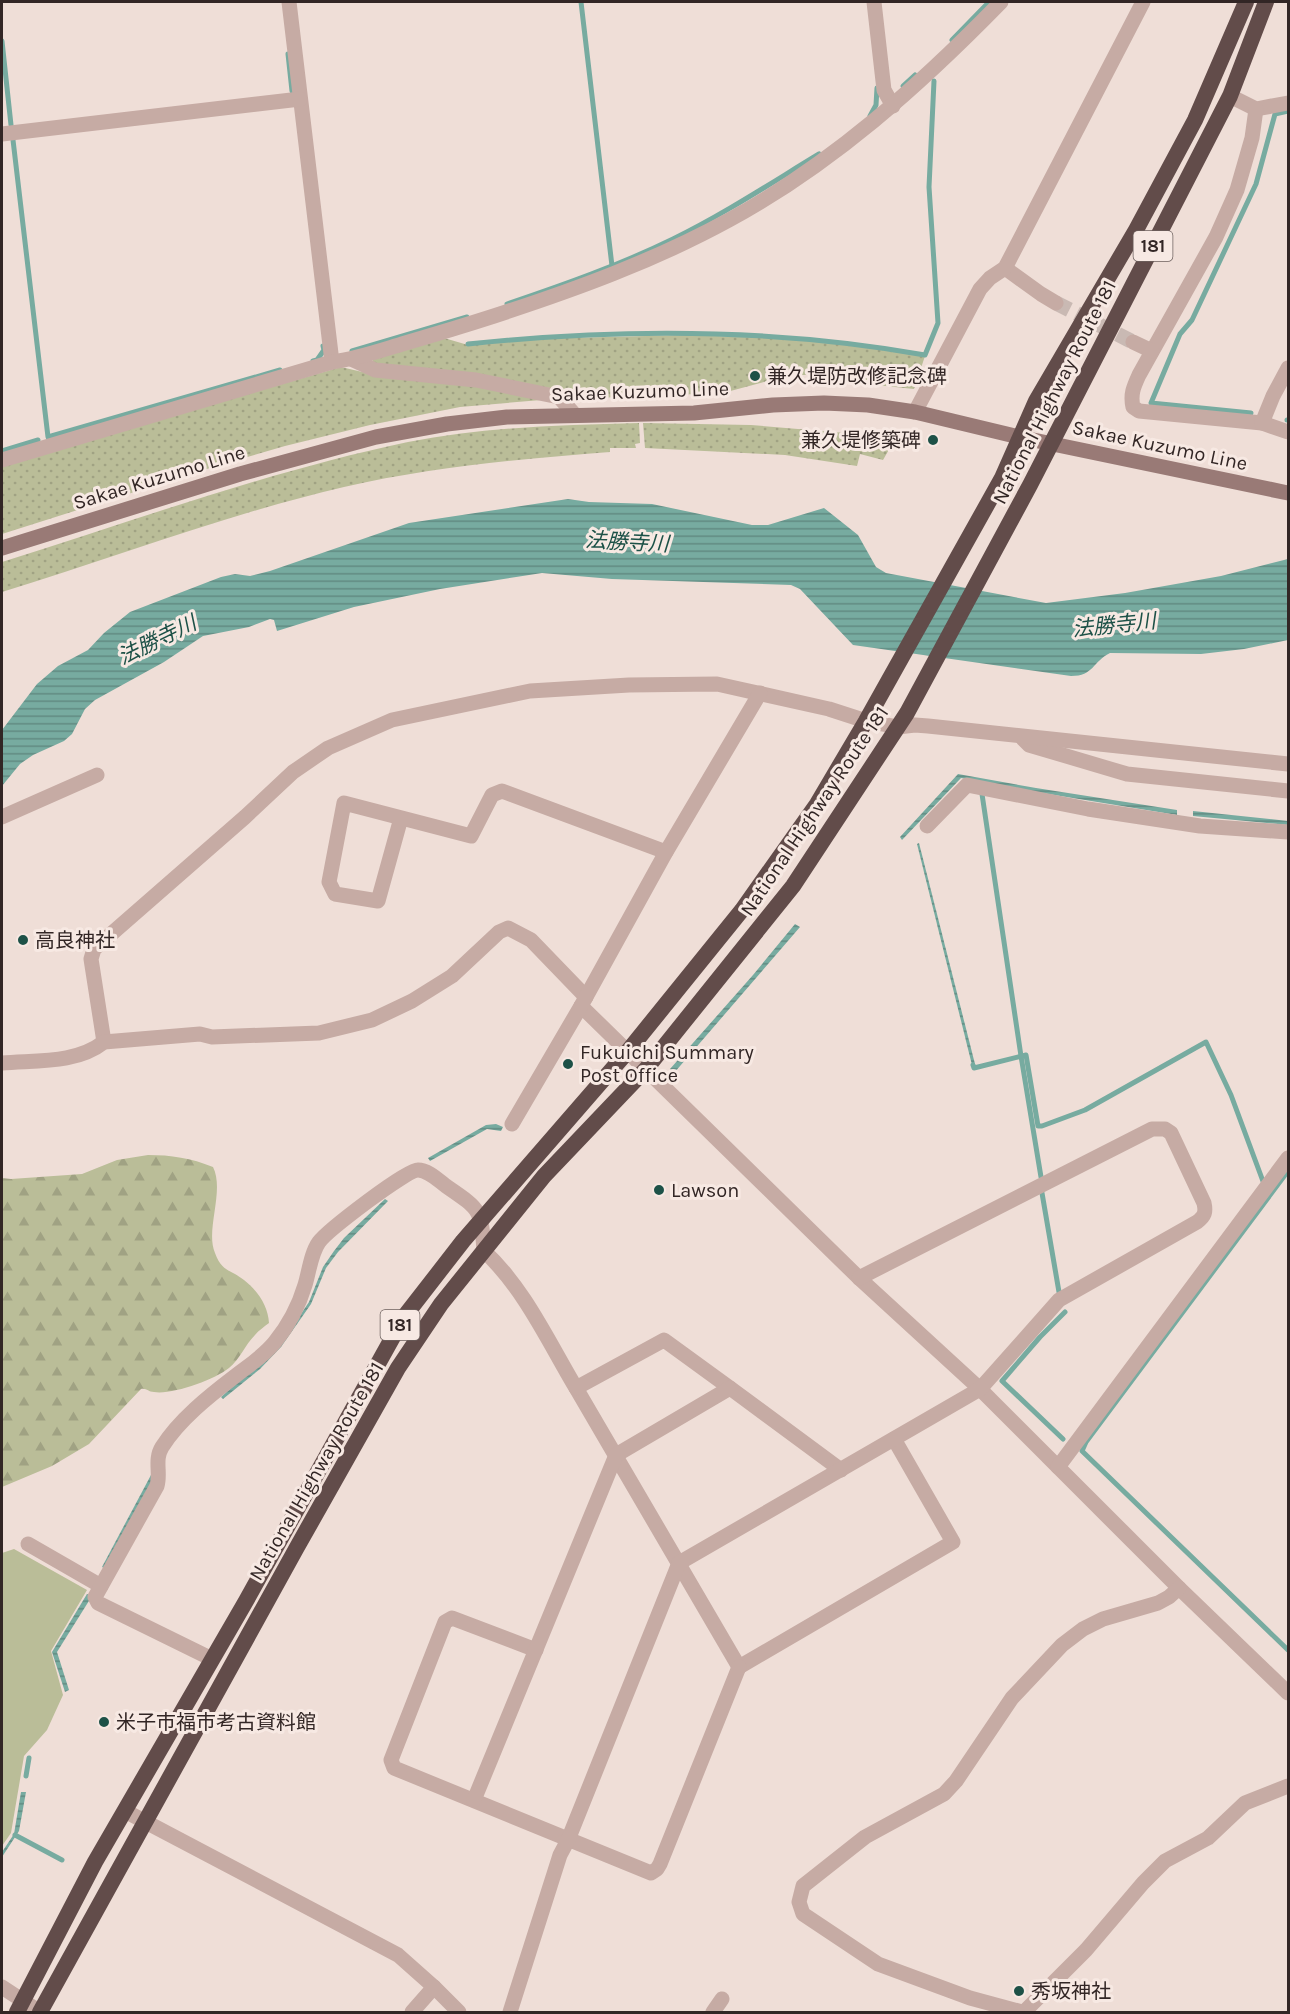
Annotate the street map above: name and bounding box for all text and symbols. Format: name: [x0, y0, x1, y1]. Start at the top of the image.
road number: 181: [1134, 231, 1172, 261]
street label: National Highway Route 181: [988, 276, 1121, 508]
place label: 兼久堤防改修記念碑: [767, 365, 947, 388]
marker: 兼久堤防改修記念碑: [748, 369, 762, 383]
street label: Sakae Kuzumo Line: [551, 377, 730, 406]
street label: Sakae Kuzumo Line: [1070, 416, 1249, 475]
place label: 兼久堤修築碑: [801, 429, 921, 452]
marker: 兼久堤修築碑: [926, 433, 940, 447]
street label: Sakae Kuzumo Line: [71, 440, 248, 515]
water label: 法勝寺川: [584, 528, 672, 556]
water label: 法勝寺川: [1071, 608, 1159, 641]
water label: 法勝寺川: [114, 610, 202, 669]
street label: National Highway Route 181: [736, 702, 893, 921]
place label: 高良神社: [35, 929, 115, 952]
marker: 高良神社: [16, 933, 30, 947]
place label: Fukuichi Summary Post Office: [580, 1041, 754, 1087]
marker: Fukuichi Summary Post Office: [561, 1057, 575, 1071]
place label: Lawson: [671, 1179, 739, 1202]
marker: Lawson: [652, 1183, 666, 1197]
road number: 181: [380, 1310, 420, 1340]
street label: National Highway Route 181: [244, 1358, 388, 1584]
place label: 米子市福市考古資料館: [116, 1711, 316, 1734]
marker: 米子市福市考古資料館: [97, 1715, 111, 1729]
place label: 秀坂神社: [1031, 1980, 1111, 2003]
marker: 秀坂神社: [1012, 1984, 1026, 1998]

